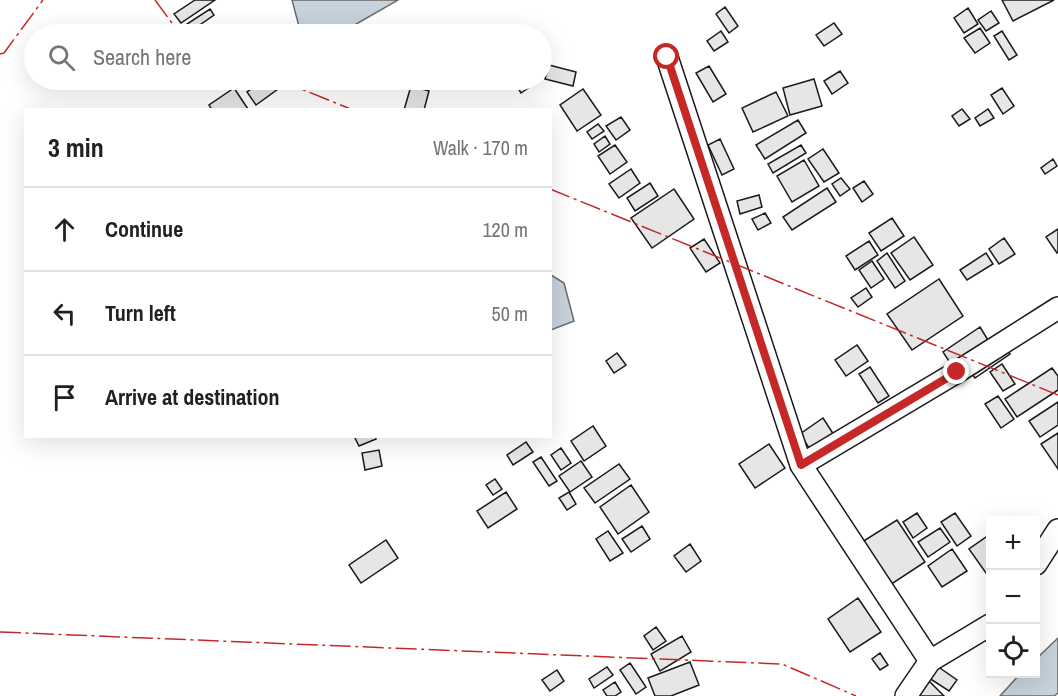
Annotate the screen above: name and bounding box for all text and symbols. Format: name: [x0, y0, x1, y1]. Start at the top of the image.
search box: [24, 24, 552, 90]
icon: search: [45, 41, 78, 74]
text: Search here: [93, 42, 191, 72]
route start: [653, 43, 679, 69]
text: 3 min: [48, 130, 104, 165]
text: Walk · 170 m: [433, 134, 528, 161]
icon: ahead: [48, 213, 81, 246]
text: Continue: [105, 214, 183, 244]
text: 120 m: [482, 216, 528, 243]
icon: left: [48, 297, 81, 330]
text: Turn left: [105, 298, 176, 328]
text: 50 m: [492, 300, 528, 327]
route end: [943, 358, 969, 384]
icon: arrive: [48, 381, 81, 414]
text: Arrive at destination: [105, 382, 279, 412]
map controls: [986, 516, 1040, 678]
button: +: [986, 516, 1040, 570]
button: −: [986, 570, 1040, 624]
button: locate: [986, 624, 1040, 678]

